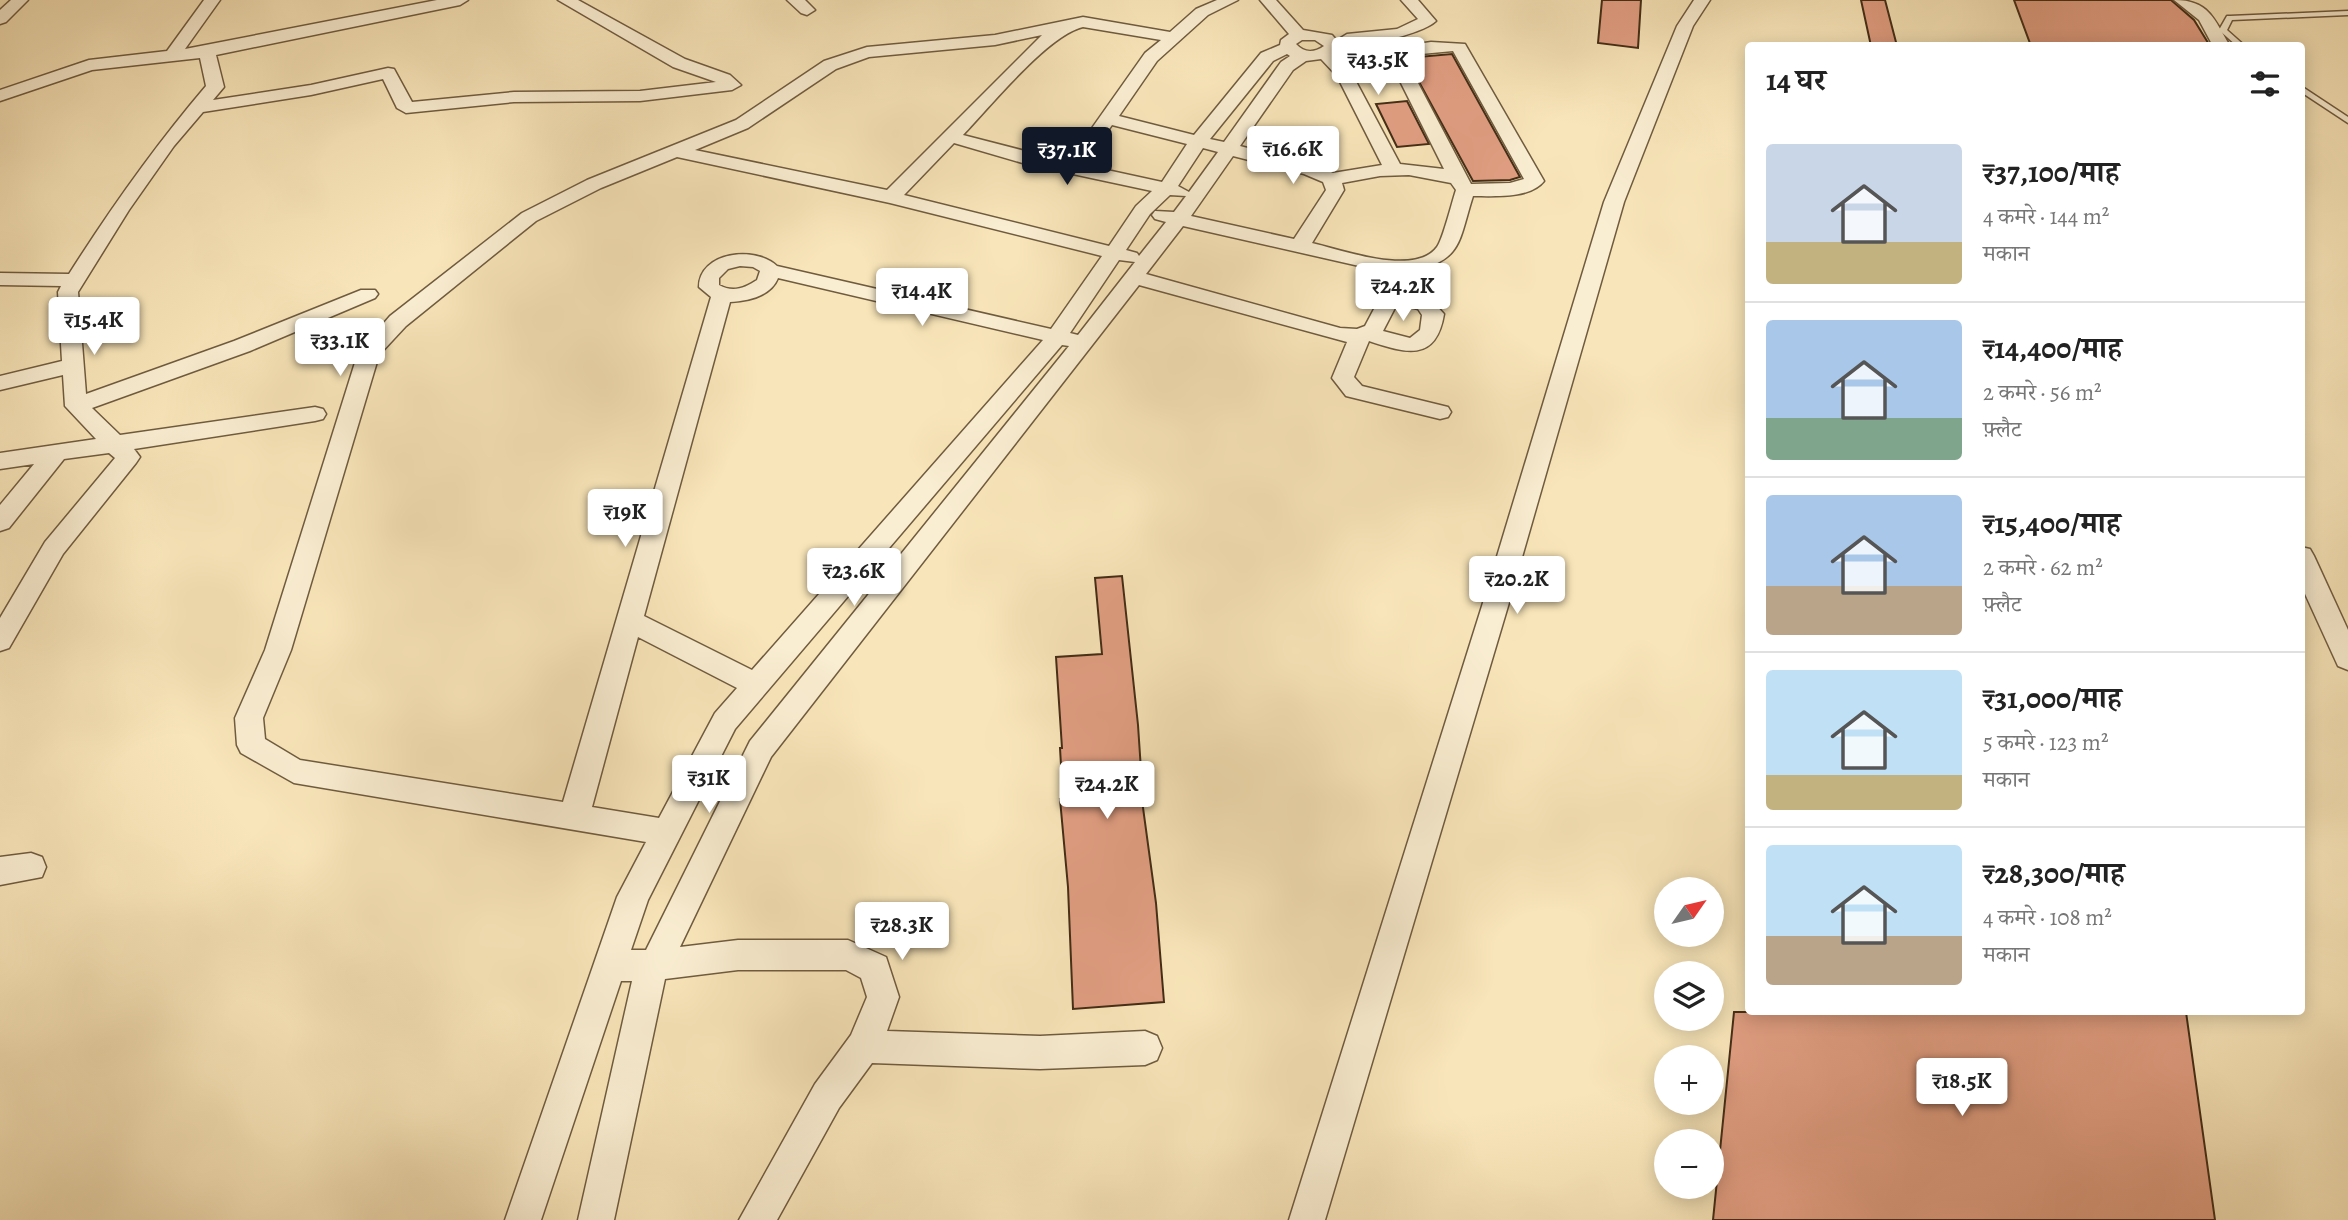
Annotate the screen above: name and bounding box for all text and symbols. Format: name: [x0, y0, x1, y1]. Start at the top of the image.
pin: ₹43.5K: [1321, 38, 1435, 97]
text: ₹43.5K: [1348, 44, 1408, 75]
text: 14 घर: [1766, 60, 1826, 100]
icon: filters: [2246, 65, 2284, 103]
pin: ₹16.6K: [1236, 127, 1350, 186]
pin: ₹37.1K: [1010, 128, 1124, 187]
text: ₹16.6K: [1263, 133, 1323, 164]
text: ₹37.1K: [1038, 134, 1096, 165]
text: ₹37,100/माह: [1983, 152, 2119, 192]
icon: home: [1822, 172, 1906, 256]
text: 4 कमरे · 144 m²: [1983, 201, 2109, 232]
text: मकान: [1983, 238, 2030, 269]
pin: ₹24.2K: [1346, 264, 1460, 323]
pin: ₹14.4K: [865, 268, 979, 328]
text: ₹24.2K: [1371, 270, 1435, 301]
text: ₹14.4K: [892, 275, 952, 306]
pin: ₹15.4K: [37, 298, 151, 357]
text: ₹15.4K: [65, 304, 123, 335]
pin: ₹33.1K: [283, 318, 397, 378]
text: ₹33.1K: [311, 325, 369, 356]
text: ₹14,400/माह: [1983, 328, 2122, 368]
icon: home: [1822, 348, 1906, 432]
text: 2 कमरे · 56 m²: [1983, 377, 2102, 408]
text: फ़्लैट: [1983, 414, 2021, 445]
pin: ₹19K: [584, 490, 666, 549]
text: ₹19K: [604, 496, 646, 527]
text: ₹15,400/माह: [1983, 503, 2121, 543]
icon: home: [1822, 523, 1906, 607]
pin: ₹23.6K: [797, 548, 911, 608]
text: 2 कमरे · 62 m²: [1983, 552, 2103, 583]
text: ₹23.6K: [823, 555, 885, 586]
pin: ₹20.2K: [1460, 556, 1574, 616]
text: ₹20.2K: [1485, 563, 1549, 594]
text: फ़्लैट: [1983, 589, 2021, 620]
text: ₹31,000/माह: [1983, 678, 2122, 718]
icon: home: [1822, 698, 1906, 782]
text: 5 कमरे · 123 m²: [1983, 727, 2108, 758]
pin: ₹31K: [668, 756, 750, 815]
text: ₹31K: [688, 762, 730, 793]
pin: ₹24.2K: [1050, 762, 1164, 821]
text: मकान: [1983, 764, 2030, 795]
text: ₹24.2K: [1075, 768, 1139, 799]
text: ₹28,300/माह: [1983, 853, 2125, 893]
icon: home: [1822, 873, 1906, 957]
north arrow: [1654, 877, 1724, 947]
map controls: [1654, 877, 1724, 1199]
pin: ₹28.3K: [845, 902, 959, 962]
text: 4 कमरे · 108 m²: [1983, 902, 2112, 933]
text: ₹28.3K: [871, 909, 933, 940]
text: मकान: [1983, 939, 2030, 970]
button: layers: [1654, 961, 1724, 1031]
button: +: [1654, 1045, 1724, 1115]
pin: ₹18.5K: [1905, 1058, 2019, 1118]
text: ₹18.5K: [1932, 1065, 1992, 1096]
button: −: [1654, 1129, 1724, 1199]

